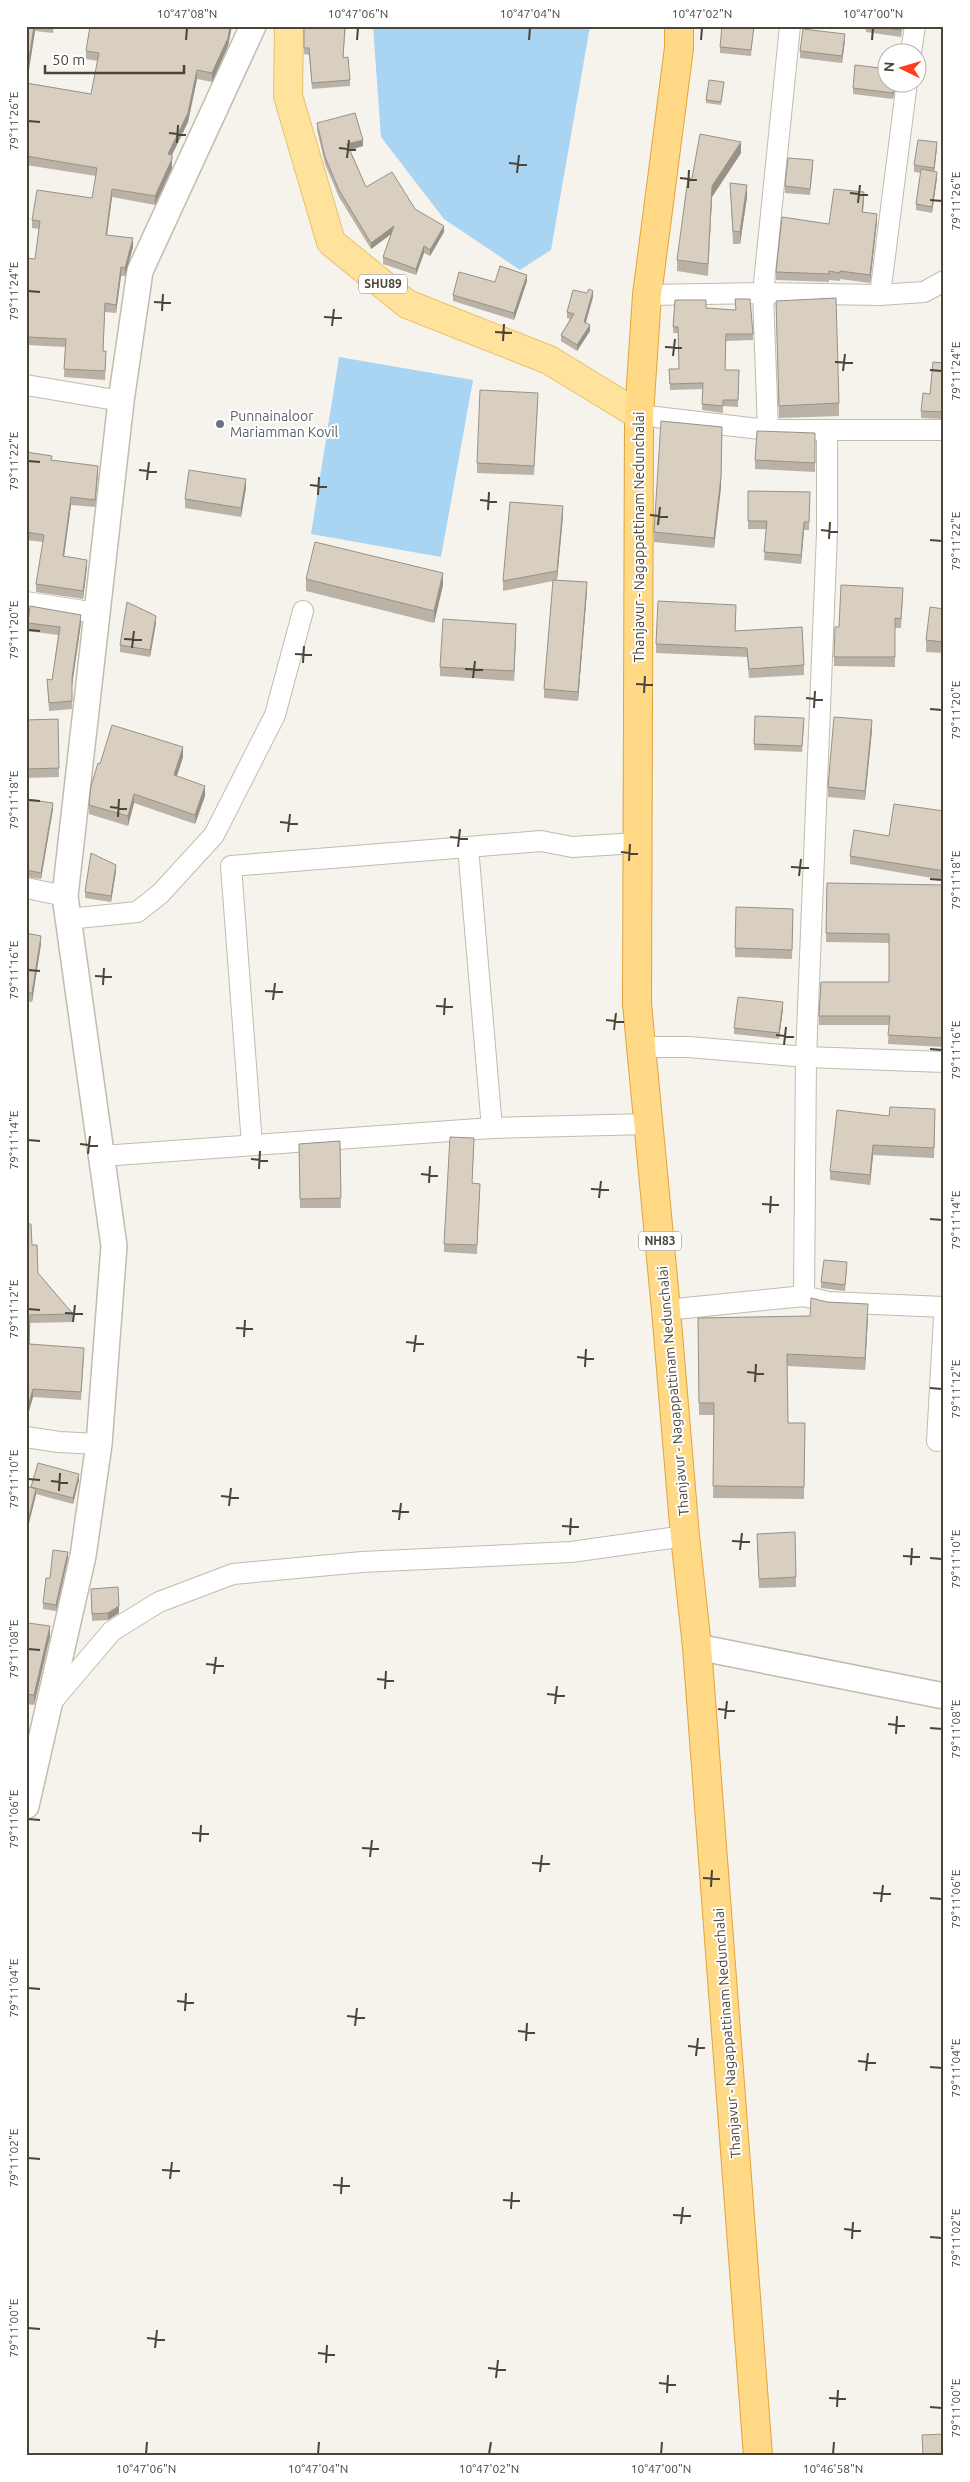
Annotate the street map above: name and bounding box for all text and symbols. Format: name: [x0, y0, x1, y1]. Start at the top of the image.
text: 10°47'08"N: [157, 7, 217, 20]
text: 10°47'06"N: [328, 7, 388, 20]
text: 10°47'04"N: [500, 7, 560, 20]
text: 10°47'02"N: [672, 7, 732, 20]
text: 10°47'00"N: [843, 7, 903, 20]
scale bar: [45, 42, 184, 74]
north arrow: [878, 42, 928, 92]
text: 50 m: [52, 51, 85, 68]
text: N: [881, 61, 897, 73]
text: 79°11'26"E: [7, 91, 20, 150]
text: 79°11'26"E: [949, 171, 962, 230]
text: 79°11'24"E: [7, 261, 20, 320]
road number: SHU89: [359, 274, 407, 294]
text: 79°11'24"E: [949, 341, 962, 400]
place label: Punnainaloor Mariamman Kovil: [230, 408, 339, 440]
street label: Thanjavur - Nagappattinam Nedunchalai: [631, 412, 647, 662]
marker: Punnainaloor Mariamman Kovil: [214, 418, 226, 430]
text: 79°11'22"E: [7, 431, 20, 490]
text: 79°11'22"E: [949, 511, 962, 570]
text: 79°11'20"E: [7, 600, 20, 659]
text: 79°11'20"E: [949, 680, 962, 739]
text: 79°11'18"E: [7, 770, 20, 829]
text: 79°11'18"E: [949, 850, 962, 909]
text: 79°11'16"E: [7, 940, 20, 999]
text: 79°11'16"E: [949, 1020, 962, 1079]
text: 79°11'14"E: [7, 1110, 20, 1169]
text: 79°11'14"E: [949, 1190, 962, 1249]
road number: NH83: [639, 1232, 681, 1250]
street label: Thanjavur - Nagappattinam Nedunchalai: [654, 1265, 692, 1517]
text: 79°11'12"E: [7, 1279, 20, 1338]
text: 79°11'12"E: [949, 1359, 962, 1418]
text: 79°11'10"E: [7, 1449, 20, 1508]
text: 79°11'10"E: [949, 1529, 962, 1588]
text: 79°11'08"E: [7, 1619, 20, 1678]
text: 79°11'08"E: [949, 1699, 962, 1758]
text: 79°11'06"E: [7, 1789, 20, 1848]
text: 79°11'06"E: [949, 1869, 962, 1928]
street label: Thanjavur - Nagappattinam Nedunchalai: [710, 1907, 744, 2159]
text: 79°11'04"E: [7, 1958, 20, 2017]
text: 79°11'04"E: [949, 2038, 962, 2097]
text: 79°11'02"E: [7, 2128, 20, 2187]
text: 79°11'02"E: [949, 2208, 962, 2267]
text: 79°11'00"E: [7, 2298, 20, 2357]
text: 79°11'00"E: [949, 2378, 962, 2437]
text: 10°47'06"N: [116, 2462, 176, 2475]
text: 10°47'04"N: [288, 2462, 348, 2475]
text: 10°47'02"N: [459, 2462, 519, 2475]
text: 10°47'00"N: [631, 2462, 691, 2475]
text: 10°46'58"N: [803, 2462, 863, 2475]

